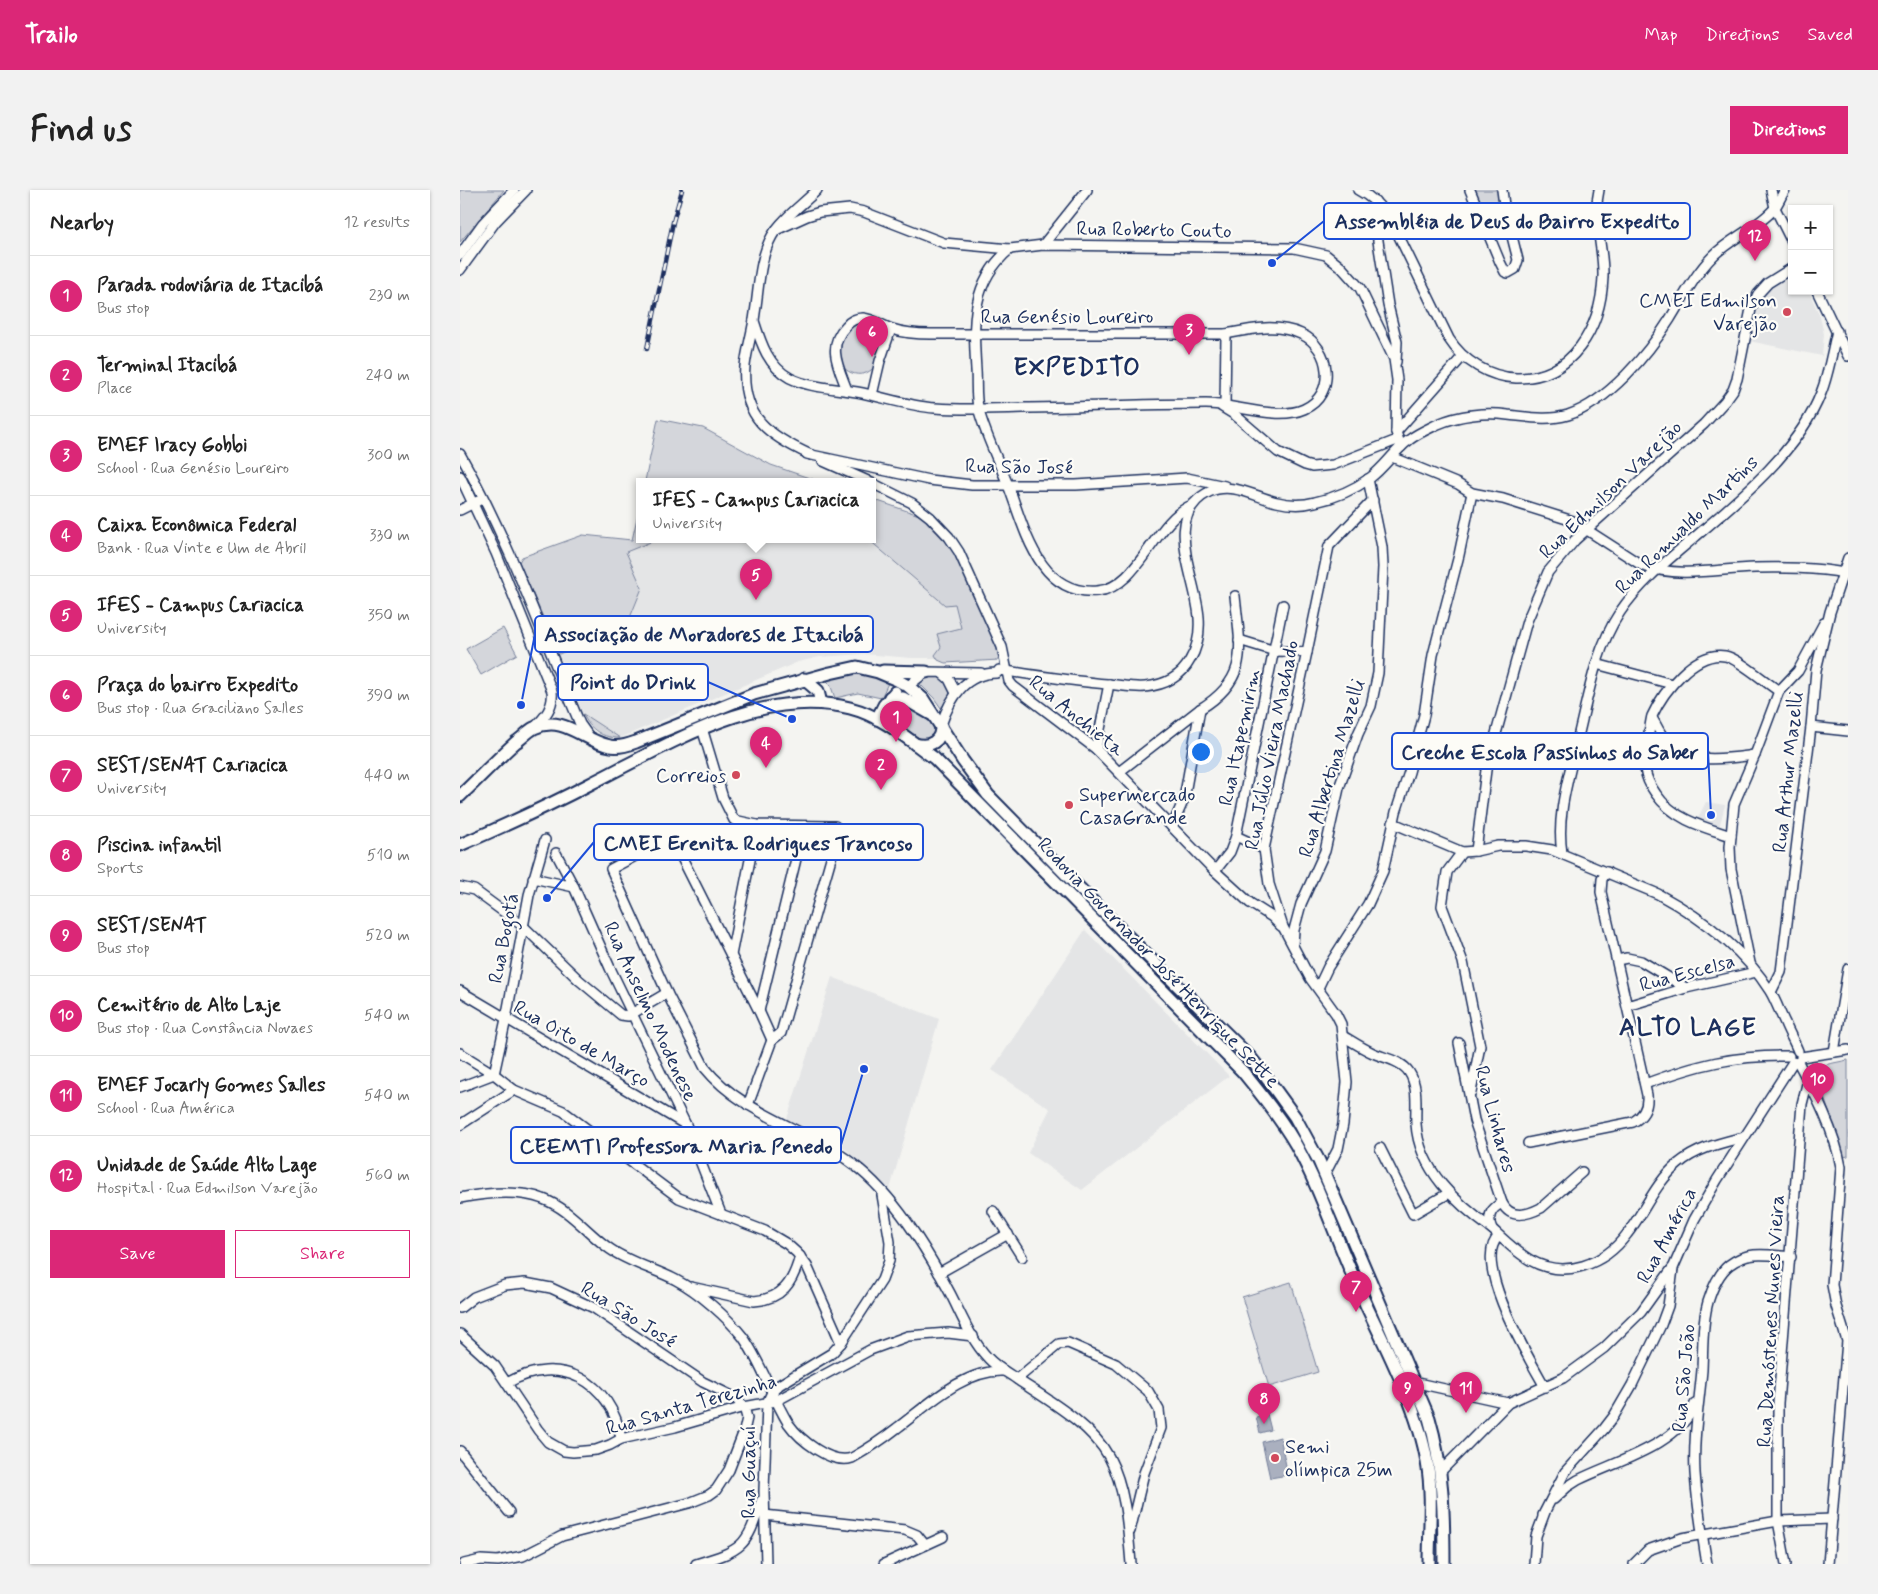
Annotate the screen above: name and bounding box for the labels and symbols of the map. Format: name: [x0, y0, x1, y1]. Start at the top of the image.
callout: Assembléia de Deus do Bairro Expedito: [1324, 203, 1690, 239]
text: Assembléia de Deus do Bairro Expedito: [1335, 208, 1679, 236]
street label: Rua Roberto Couto: [1076, 216, 1232, 245]
pin: 12: [1739, 220, 1771, 261]
place label: CMEI Edmilson Varejão: [1639, 288, 1777, 338]
street label: Rua Genésio Loureiro: [981, 304, 1153, 331]
marker: CMEI Edmilson Varejão: [1781, 306, 1793, 318]
pin: 3: [1173, 314, 1205, 355]
pin: 6: [856, 316, 888, 357]
district label: EXPEDITO: [1013, 352, 1141, 385]
street label: Rua Edmilson Varejão: [1534, 415, 1688, 566]
street label: Rua Romualdo Martins: [1609, 449, 1765, 601]
street label: Rua São José: [965, 453, 1073, 482]
pin: 5: [740, 559, 772, 600]
callout: Associação de Moradores de Itacibá: [535, 616, 873, 652]
text: Associação de Moradores de Itacibá: [544, 621, 864, 649]
street label: Rua Júlio Vieira Machado: [1239, 638, 1306, 853]
callout: Point do Drink: [558, 664, 708, 700]
street label: Rua Itapemirim: [1213, 666, 1268, 808]
text: Point do Drink: [570, 669, 696, 697]
street label: Rua Anchieta: [1023, 669, 1130, 764]
street label: Rua Albertina Mazelli: [1292, 676, 1372, 861]
street label: Rua Arthur Mazelli: [1767, 690, 1810, 854]
pin: 1: [880, 701, 912, 742]
pin: 4: [750, 727, 782, 768]
callout: Creche Escola Passinhos do Saber: [1392, 733, 1708, 769]
your location: [1188, 739, 1214, 765]
text: Creche Escola Passinhos do Saber: [1401, 739, 1699, 767]
pin: 2: [865, 749, 897, 790]
place label: Correios: [656, 763, 726, 790]
marker: Correios: [730, 769, 742, 781]
place label: Supermercado CasaGrande: [1079, 782, 1195, 832]
marker: Supermercado CasaGrande: [1063, 799, 1075, 811]
callout: CMEI Erenita Rodrigues Trancoso: [594, 824, 923, 860]
text: CMEI Erenita Rodrigues Trancoso: [604, 830, 913, 858]
street label: Rodovia Governador José Henrique Sette: [1030, 832, 1285, 1094]
street label: Rua Bogotá: [482, 891, 528, 986]
street label: Rua Anselmo Modenese: [596, 917, 703, 1106]
street label: Rua Escelsa: [1637, 948, 1738, 999]
street label: Rua Oito de Março: [508, 994, 655, 1094]
district label: ALTO LAGE: [1619, 1012, 1757, 1045]
street label: Rua Linhares: [1467, 1063, 1522, 1176]
pin: 10: [1802, 1063, 1834, 1104]
callout: CEEMTI Professora Maria Penedo: [511, 1127, 841, 1163]
text: CEEMTI Professora Maria Penedo: [519, 1133, 833, 1161]
street label: Rua América: [1631, 1183, 1704, 1288]
street label: Rua Demóstenes Nunes Vieira: [1751, 1194, 1792, 1448]
pin: 7: [1340, 1271, 1372, 1312]
street label: Rua São José: [575, 1275, 681, 1355]
street label: Rua São João: [1666, 1323, 1703, 1433]
street label: Rua Santa Terezinha: [603, 1368, 780, 1443]
pin: 9: [1392, 1372, 1424, 1413]
pin: 11: [1450, 1372, 1482, 1413]
pin: 8: [1248, 1383, 1280, 1424]
street label: Rua Guaçuí: [736, 1425, 763, 1519]
place label: Semi olímpica 25m: [1285, 1434, 1393, 1484]
marker: Semi olímpica 25m: [1269, 1452, 1281, 1464]

